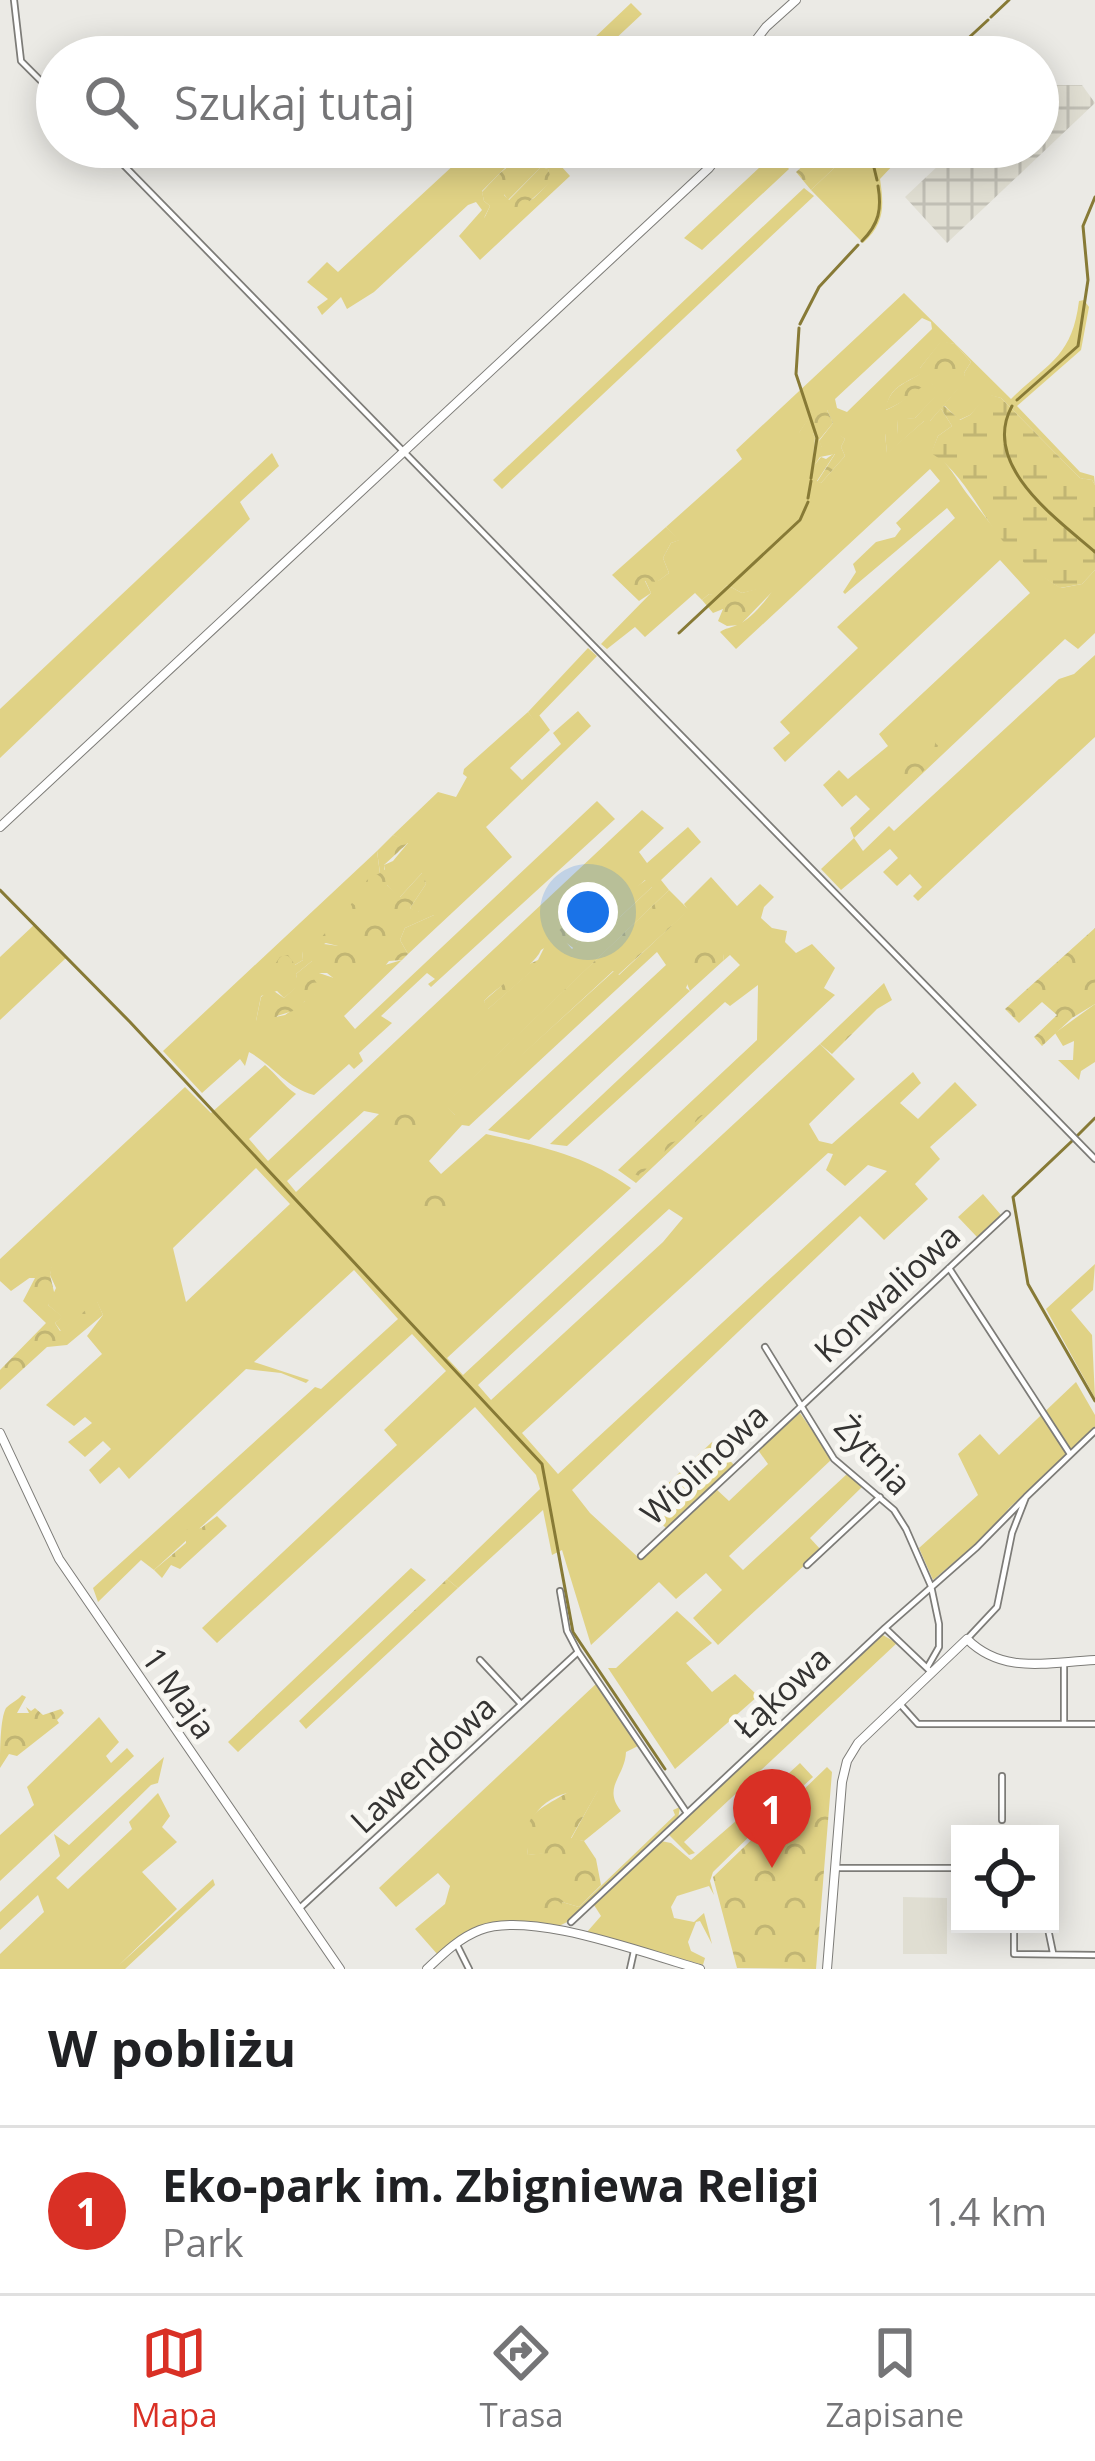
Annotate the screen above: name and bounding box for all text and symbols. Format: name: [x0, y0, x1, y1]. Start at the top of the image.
search box: [36, 36, 1059, 168]
icon: search: [78, 69, 144, 135]
text: Szukaj tutaj: [174, 72, 415, 133]
your location: [558, 882, 618, 942]
street label: Konwaliowa: [804, 1213, 970, 1372]
street label: Wiolinowa: [630, 1393, 777, 1534]
street label: Żytnia: [825, 1405, 922, 1504]
street label: Łąkowa: [724, 1635, 840, 1748]
street label: 1 Maja: [132, 1638, 227, 1747]
street label: Lawendowa: [340, 1684, 505, 1843]
pin: 1: [733, 1769, 811, 1868]
map controls: [951, 1825, 1059, 1933]
button: locate: [951, 1825, 1059, 1933]
text: W pobliżu: [48, 2012, 296, 2082]
text: Eko-park im. Zbigniewa Religi: [162, 2154, 819, 2215]
text: 1: [76, 2184, 98, 2237]
text: 1.4 km: [925, 2184, 1047, 2237]
text: Park: [162, 2215, 244, 2268]
tab: Mapa: [131, 2320, 218, 2437]
tab: Trasa: [479, 2320, 564, 2437]
tab: Zapisane: [825, 2320, 964, 2437]

